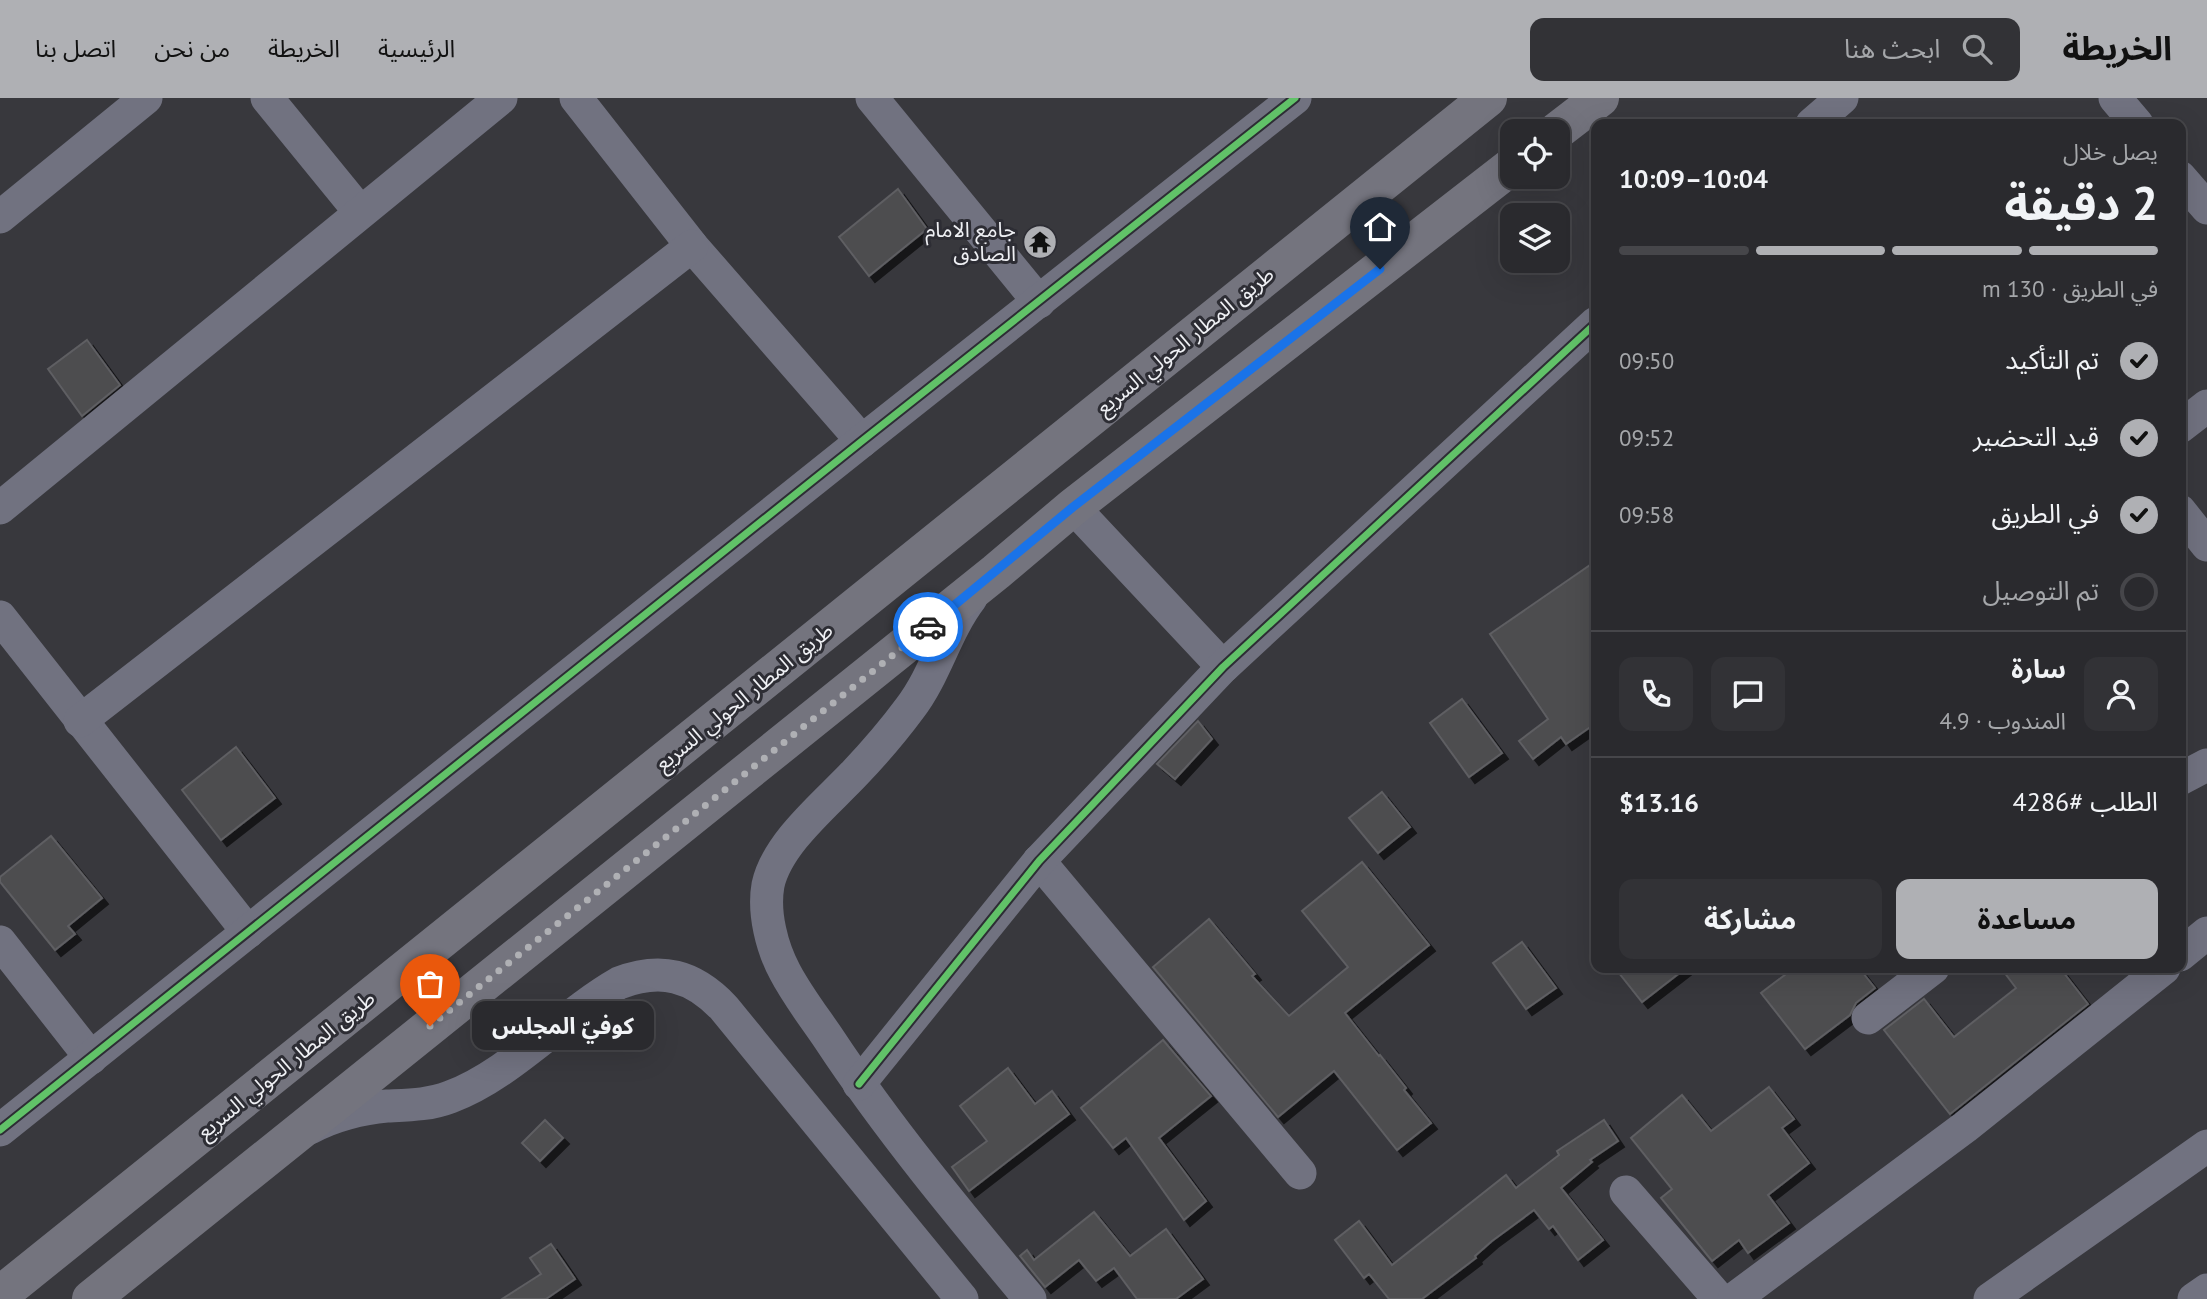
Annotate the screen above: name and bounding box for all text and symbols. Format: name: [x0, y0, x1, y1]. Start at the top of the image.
search box: [1530, 18, 2020, 81]
text: الخريطة: [2062, 26, 2172, 69]
icon: search: [1958, 30, 1996, 68]
text: ابحث هنا: [1844, 32, 1940, 65]
text: اتصل بنا: [35, 33, 116, 64]
text: من نحن: [154, 33, 230, 64]
text: الخريطة: [268, 33, 340, 64]
text: الرئيسية: [378, 33, 455, 64]
map controls: [1500, 119, 1570, 273]
button: locate: [1500, 119, 1570, 189]
text: يصل خلال: [2063, 137, 2158, 166]
text: 10:04–10:09: [1619, 162, 1768, 195]
text: 2 دقيقة: [2005, 173, 2158, 233]
pin: [1350, 197, 1410, 269]
button: layers: [1500, 203, 1570, 273]
icon: home: [1361, 208, 1399, 246]
place label: جامع الامام الصادق: [925, 216, 1016, 267]
temple icon: جامع الامام الصادق: [1021, 223, 1059, 261]
street label: طريق المطار الحولي السريع: [1090, 260, 1281, 423]
text: في الطريق · 130 m: [1982, 274, 2158, 303]
icon: check: [2120, 342, 2158, 380]
text: تم التأكيد: [2005, 343, 2099, 376]
text: 09:50: [1619, 346, 1674, 375]
icon: check: [2120, 419, 2158, 457]
text: قيد التحضير: [1973, 420, 2099, 453]
text: 09:52: [1619, 423, 1674, 452]
icon: check: [2120, 496, 2158, 534]
text: في الطريق: [1992, 497, 2099, 530]
text: 09:58: [1619, 500, 1674, 529]
text: تم التوصيل: [1983, 574, 2099, 607]
courier: [893, 592, 963, 662]
icon: car: [909, 608, 947, 646]
street label: طريق المطار الحولي السريع: [649, 616, 840, 779]
text: سارة: [2011, 652, 2066, 685]
button: phone: [1619, 657, 1693, 731]
button: chat: [1711, 657, 1785, 731]
button: person: [2084, 657, 2158, 731]
text: المندوب · 4.9: [1940, 706, 2066, 735]
text: الطلب #4286: [2013, 785, 2158, 818]
text: $13.16: [1619, 786, 1699, 819]
button: مشاركة: [1619, 879, 1882, 959]
button: مساعدة: [1896, 879, 2158, 959]
pin: [400, 954, 460, 1026]
icon: bag: [411, 965, 449, 1003]
street label: طريق المطار الحولي السريع: [191, 984, 382, 1147]
callout: كوفيّ المجلس: [472, 1002, 654, 1051]
text: كوفيّ المجلس: [492, 1011, 634, 1040]

